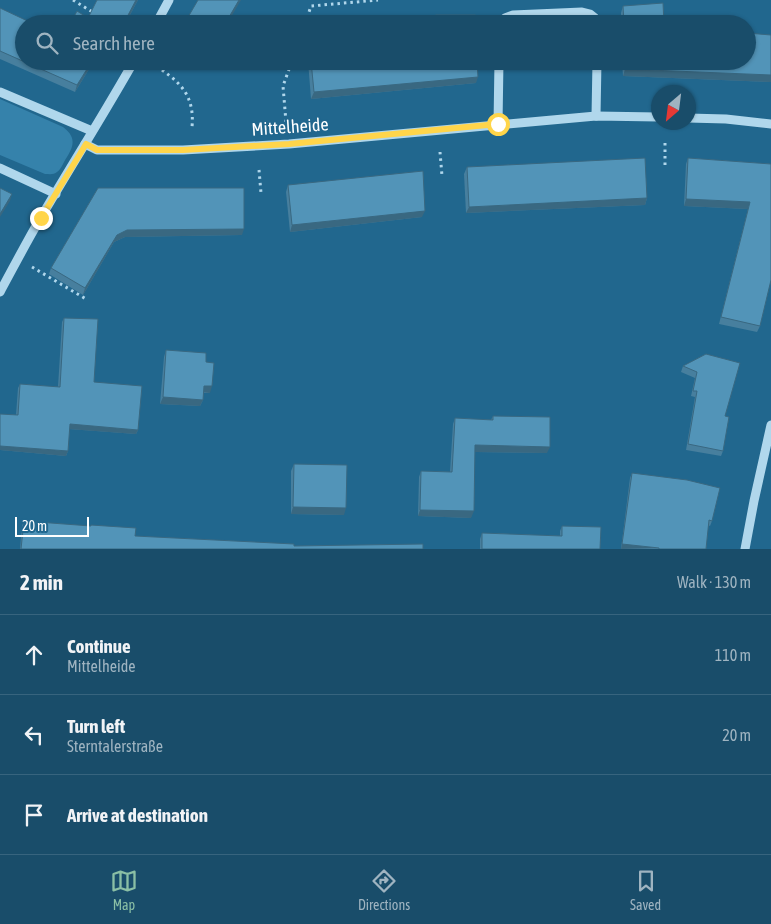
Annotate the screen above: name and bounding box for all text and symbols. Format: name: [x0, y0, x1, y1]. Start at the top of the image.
search box: [15, 15, 756, 70]
icon: search: [33, 29, 61, 57]
text: Search here: [73, 32, 155, 54]
north arrow: [651, 85, 696, 130]
street label: Mittelheide: [251, 113, 329, 140]
route start: [487, 113, 510, 136]
route end: [30, 207, 53, 230]
scale bar: [15, 514, 89, 537]
text: 20 m: [22, 518, 47, 534]
text: 2 min: [20, 570, 63, 594]
text: Walk · 130 m: [677, 573, 751, 591]
text: Continue: [67, 635, 131, 657]
icon: ahead: [20, 641, 48, 669]
text: 110 m: [715, 646, 751, 664]
text: Mittelheide: [67, 657, 136, 675]
text: Turn left: [67, 715, 125, 737]
icon: left: [20, 721, 48, 749]
text: 20 m: [722, 726, 751, 744]
text: Sterntalerstraße: [67, 737, 163, 755]
icon: arrive: [20, 801, 48, 829]
text: Arrive at destination: [67, 804, 208, 826]
tab: Map: [110, 867, 138, 913]
tab: Directions: [358, 867, 410, 913]
tab: Saved: [630, 867, 661, 913]

